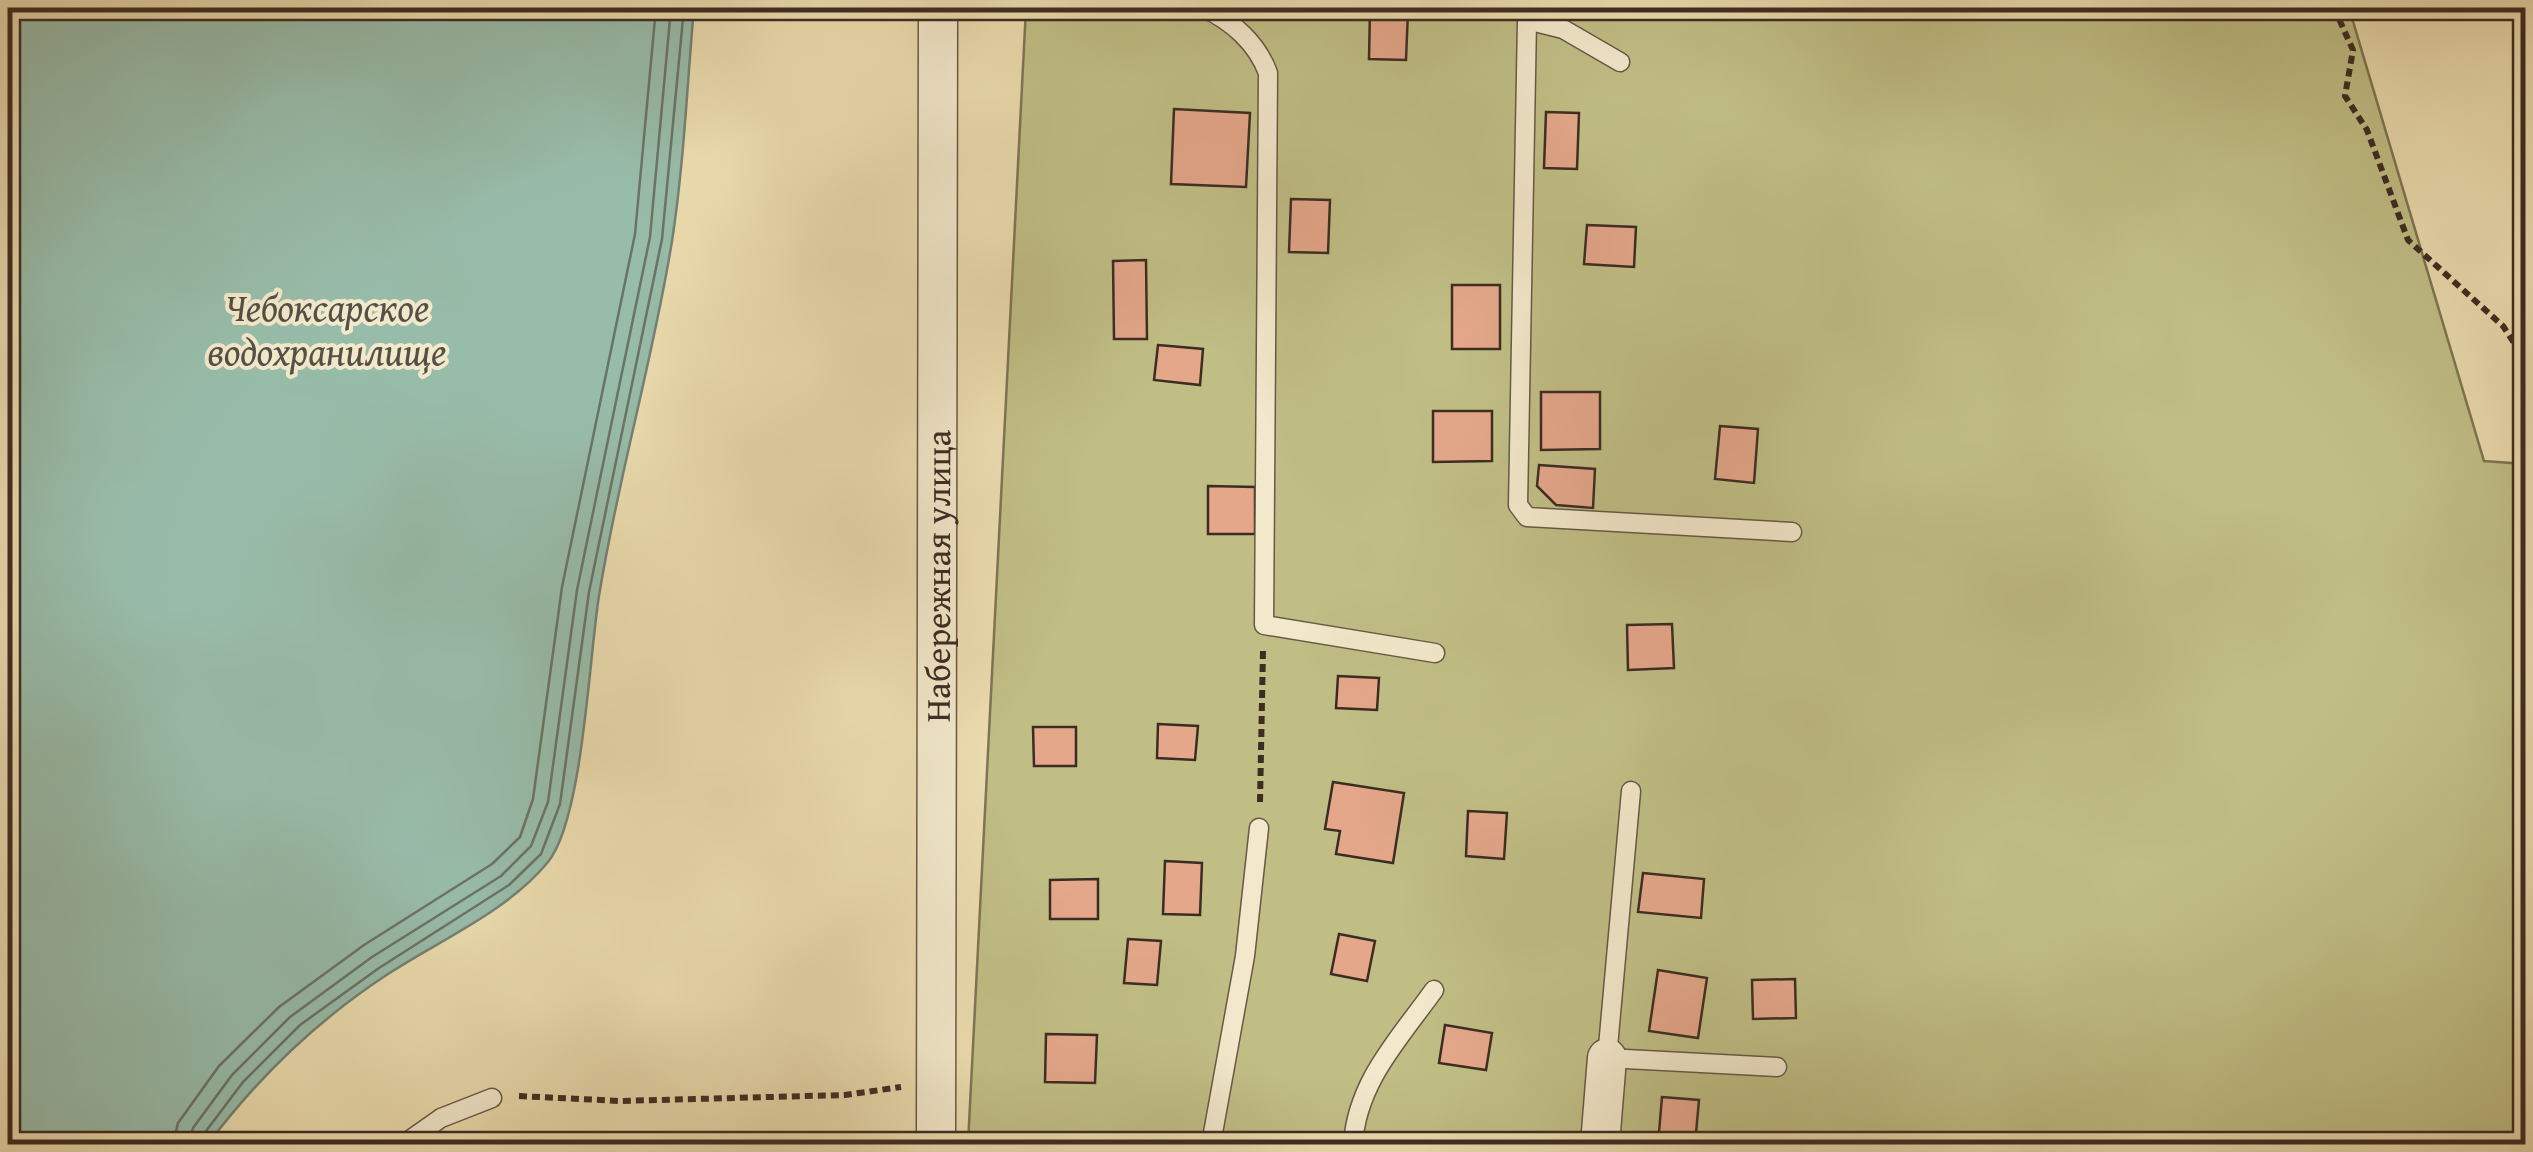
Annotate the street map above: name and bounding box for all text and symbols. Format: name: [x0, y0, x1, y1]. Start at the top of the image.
water label: Чебоксарское водохранилище: [208, 279, 446, 379]
street label: Набережная улица: [911, 430, 963, 722]

